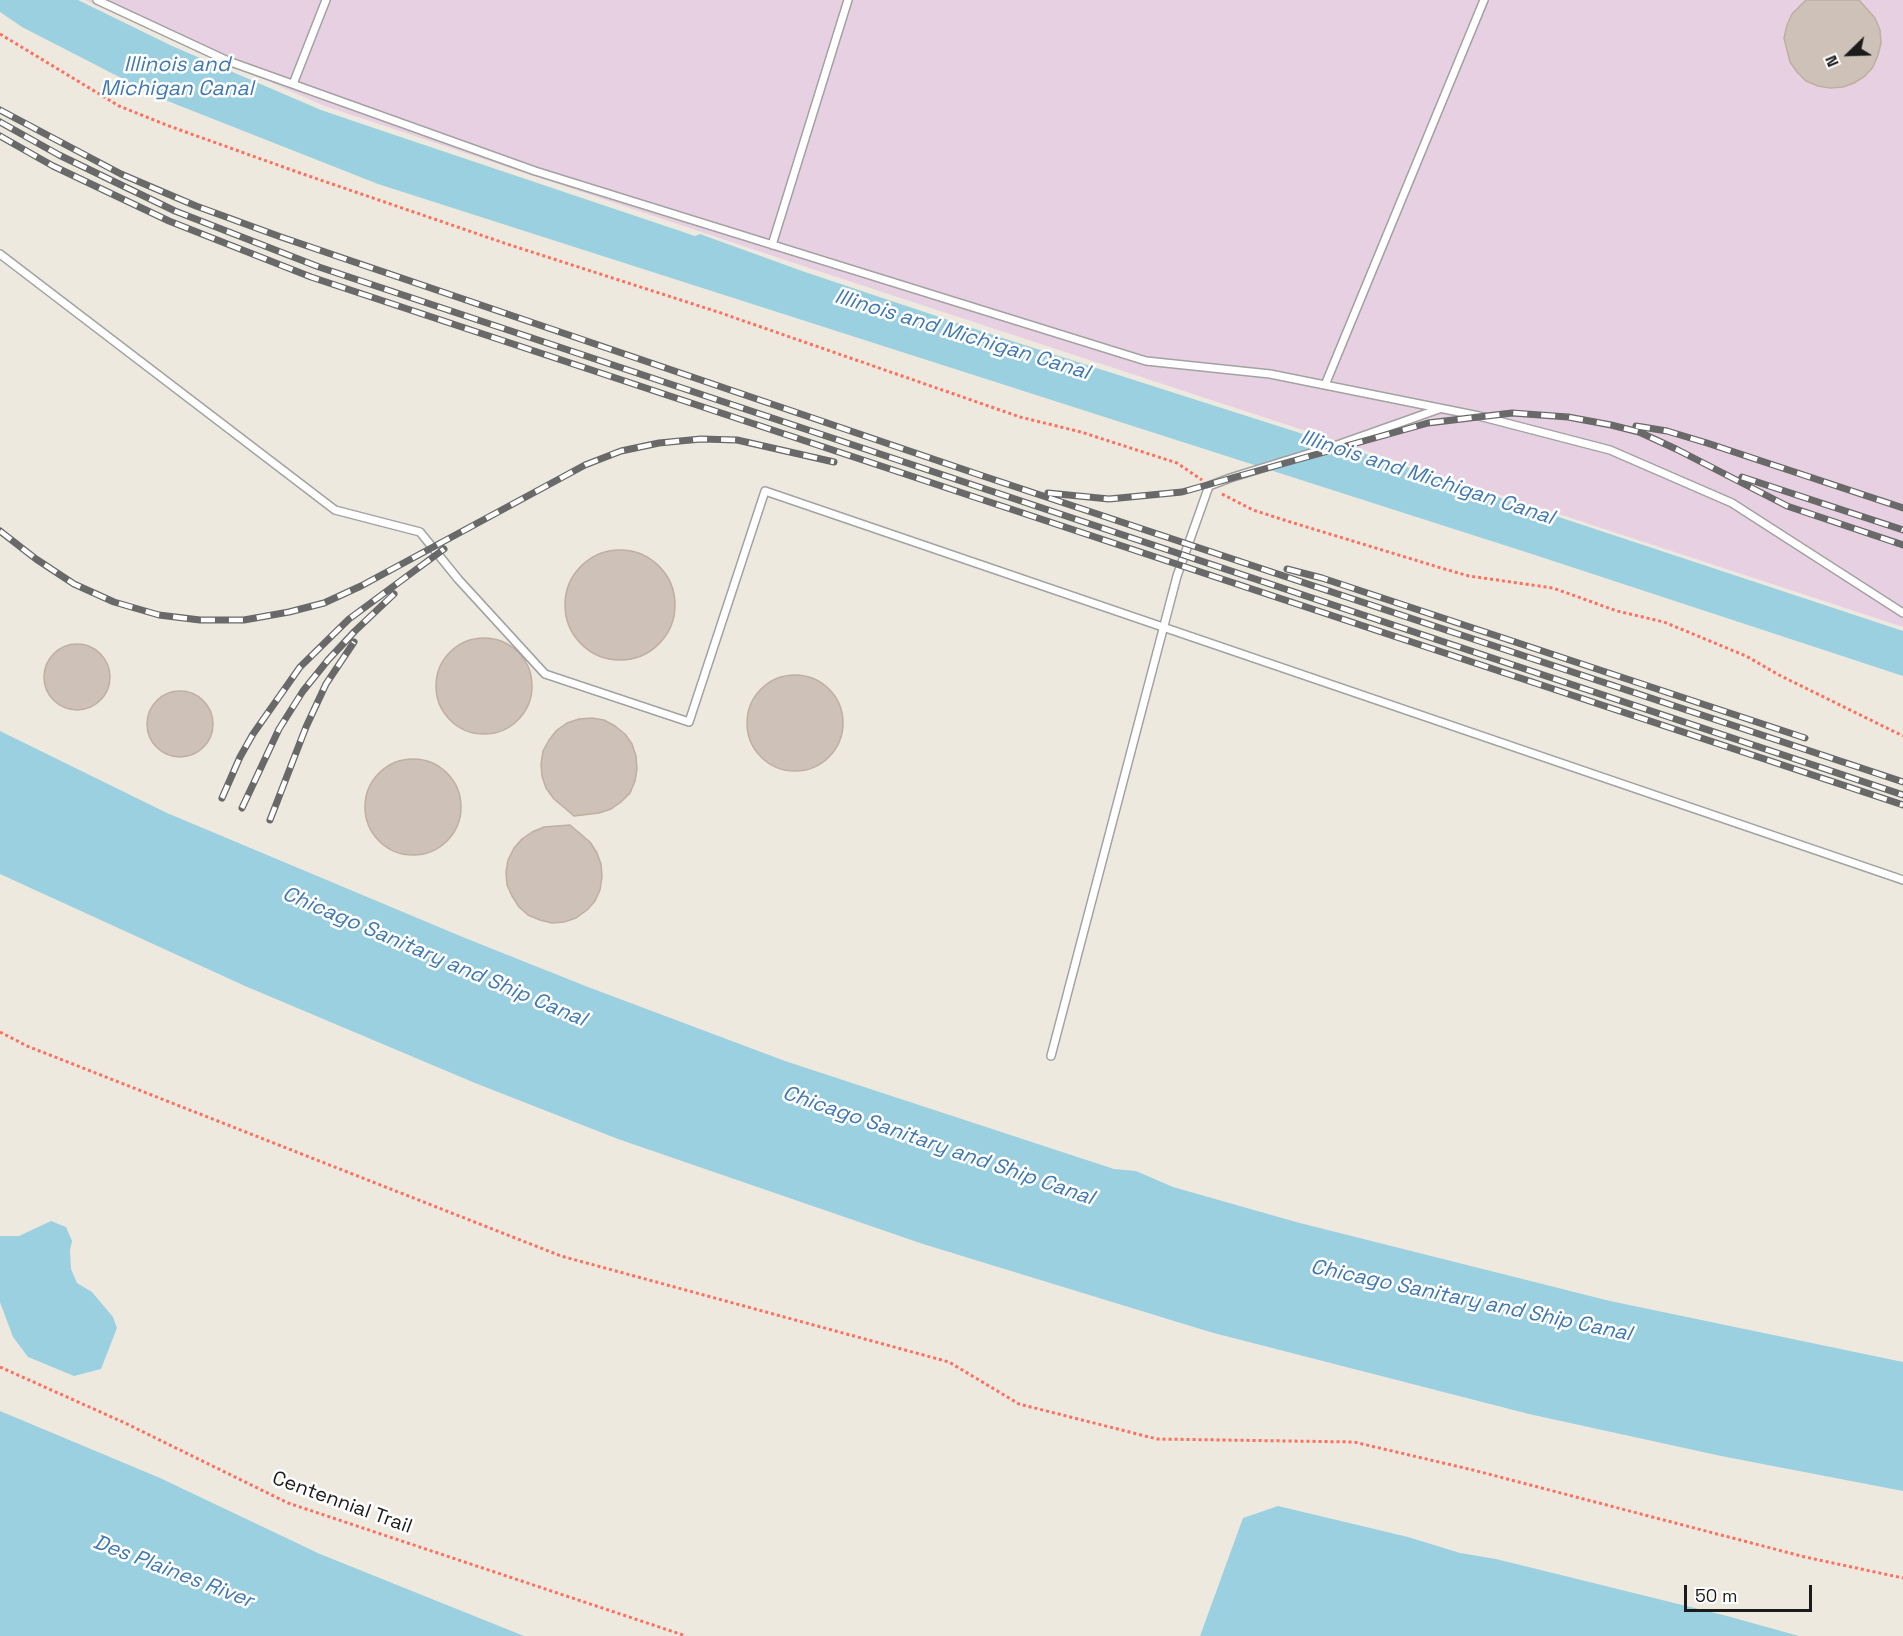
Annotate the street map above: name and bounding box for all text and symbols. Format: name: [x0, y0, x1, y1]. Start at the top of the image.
north arrow: [1819, 24, 1879, 84]
water label: Illinois and Michigan Canal: [100, 52, 254, 102]
text: N: [1820, 52, 1844, 70]
water label: Illinois and Michigan Canal: [831, 284, 1093, 386]
water label: Illinois and Michigan Canal: [1297, 425, 1557, 531]
water label: Chicago Sanitary and Ship Canal: [278, 881, 590, 1033]
water label: Chicago Sanitary and Ship Canal: [779, 1081, 1097, 1211]
water label: Chicago Sanitary and Ship Canal: [1308, 1255, 1634, 1347]
street label: Centennial Trail: [269, 1467, 415, 1539]
water label: Des Plaines River: [89, 1530, 257, 1614]
scale bar: [1687, 1573, 1814, 1611]
text: 50 m: [1695, 1584, 1737, 1607]

